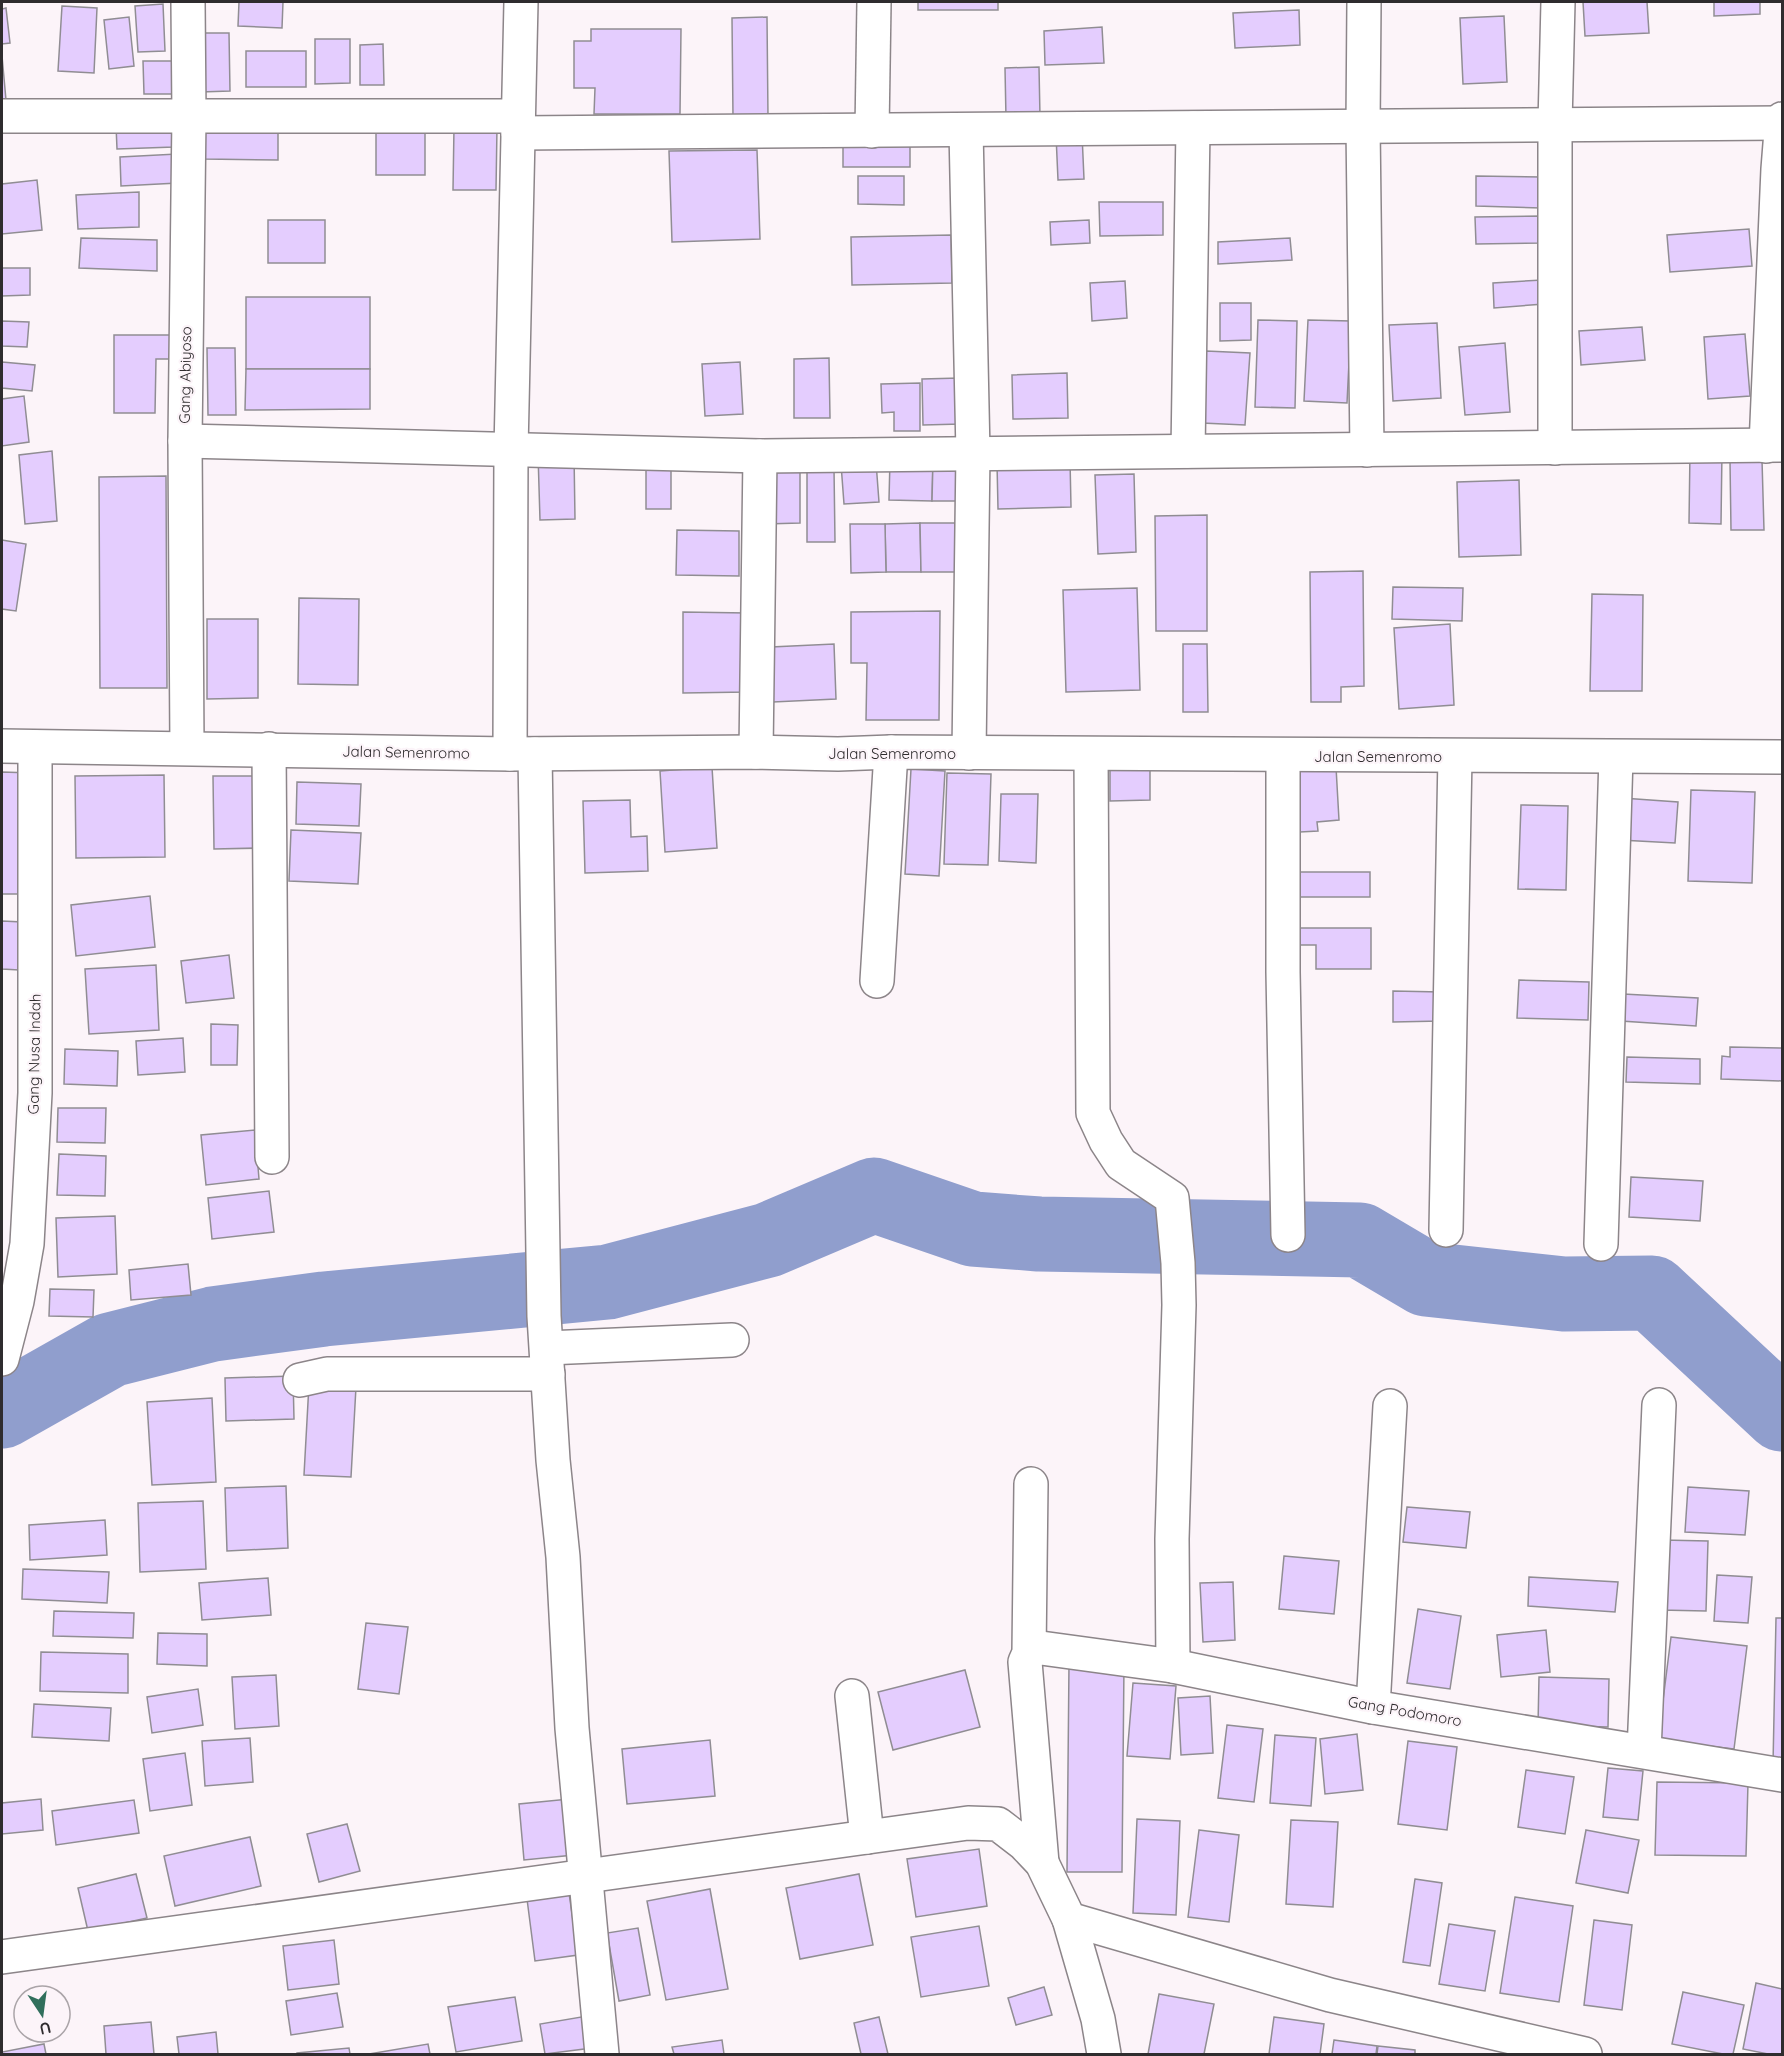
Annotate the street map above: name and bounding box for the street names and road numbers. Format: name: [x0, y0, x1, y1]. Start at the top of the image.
street label: Gang Abiyoso: [175, 326, 195, 424]
street label: Jalan Semenromo: [342, 741, 470, 763]
street label: Jalan Semenromo: [828, 744, 956, 763]
street label: Jalan Semenromo: [1314, 747, 1442, 766]
street label: Gang Nusa Indah: [23, 993, 45, 1115]
street label: Gang Podomoro: [1347, 1692, 1463, 1730]

